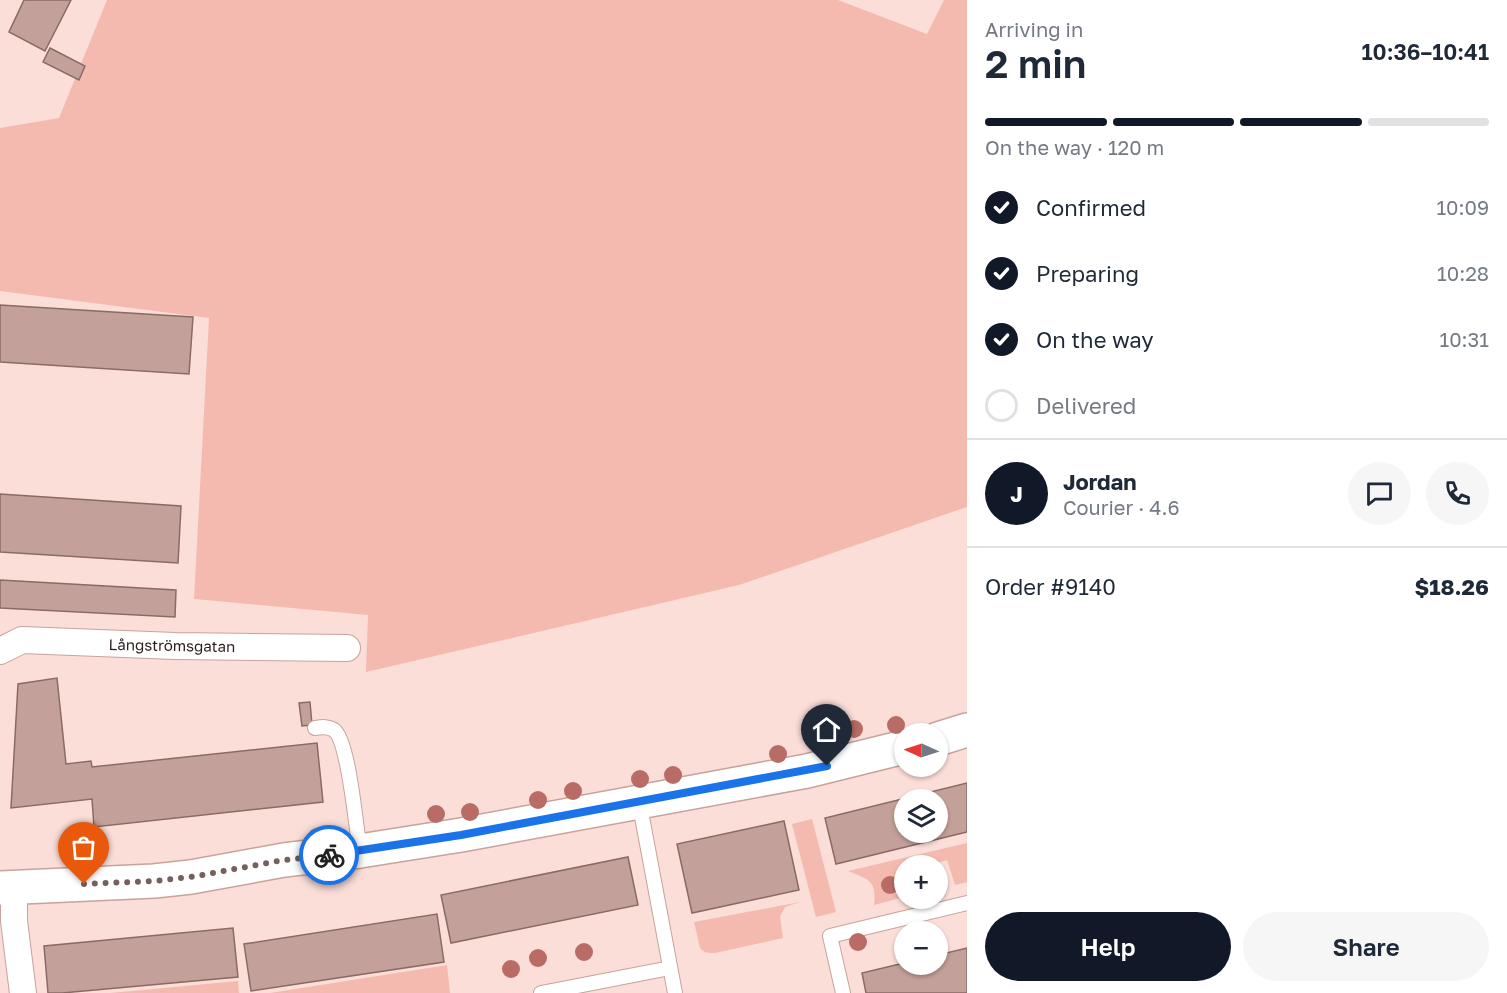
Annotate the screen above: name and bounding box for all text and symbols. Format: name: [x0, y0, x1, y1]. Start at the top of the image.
text: Arriving in: [985, 17, 1083, 41]
text: 10:36–10:41: [1361, 38, 1489, 65]
text: 2 min: [985, 40, 1086, 87]
text: On the way · 120 m: [985, 135, 1164, 159]
icon: check: [985, 191, 1018, 224]
text: Confirmed: [1036, 194, 1146, 221]
text: 10:09: [1436, 195, 1489, 219]
icon: check: [985, 257, 1018, 290]
text: Preparing: [1036, 260, 1139, 287]
text: 10:28: [1437, 261, 1489, 285]
icon: check: [985, 323, 1018, 356]
text: On the way: [1036, 326, 1154, 353]
text: 10:31: [1440, 327, 1489, 351]
text: Delivered: [1036, 392, 1136, 419]
button: chat: [1348, 462, 1411, 525]
button: phone: [1426, 462, 1489, 525]
text: Jordan: [1063, 468, 1137, 495]
text: J: [1010, 480, 1023, 507]
text: Courier · 4.6: [1063, 495, 1180, 519]
text: Order #9140: [985, 573, 1116, 600]
text: $18.26: [1414, 573, 1489, 600]
street label: Långströmsgatan: [108, 635, 236, 655]
pin: [801, 704, 852, 766]
icon: home: [810, 713, 843, 746]
north arrow: [894, 723, 948, 777]
map controls: [894, 723, 948, 975]
button: layers: [894, 789, 948, 843]
pin: [58, 822, 109, 884]
courier: [299, 825, 359, 885]
icon: bag: [67, 831, 100, 864]
icon: bike: [313, 839, 346, 872]
button: +: [894, 855, 948, 909]
button: Help: [985, 912, 1231, 981]
button: Share: [1243, 912, 1489, 981]
button: −: [894, 921, 948, 975]

